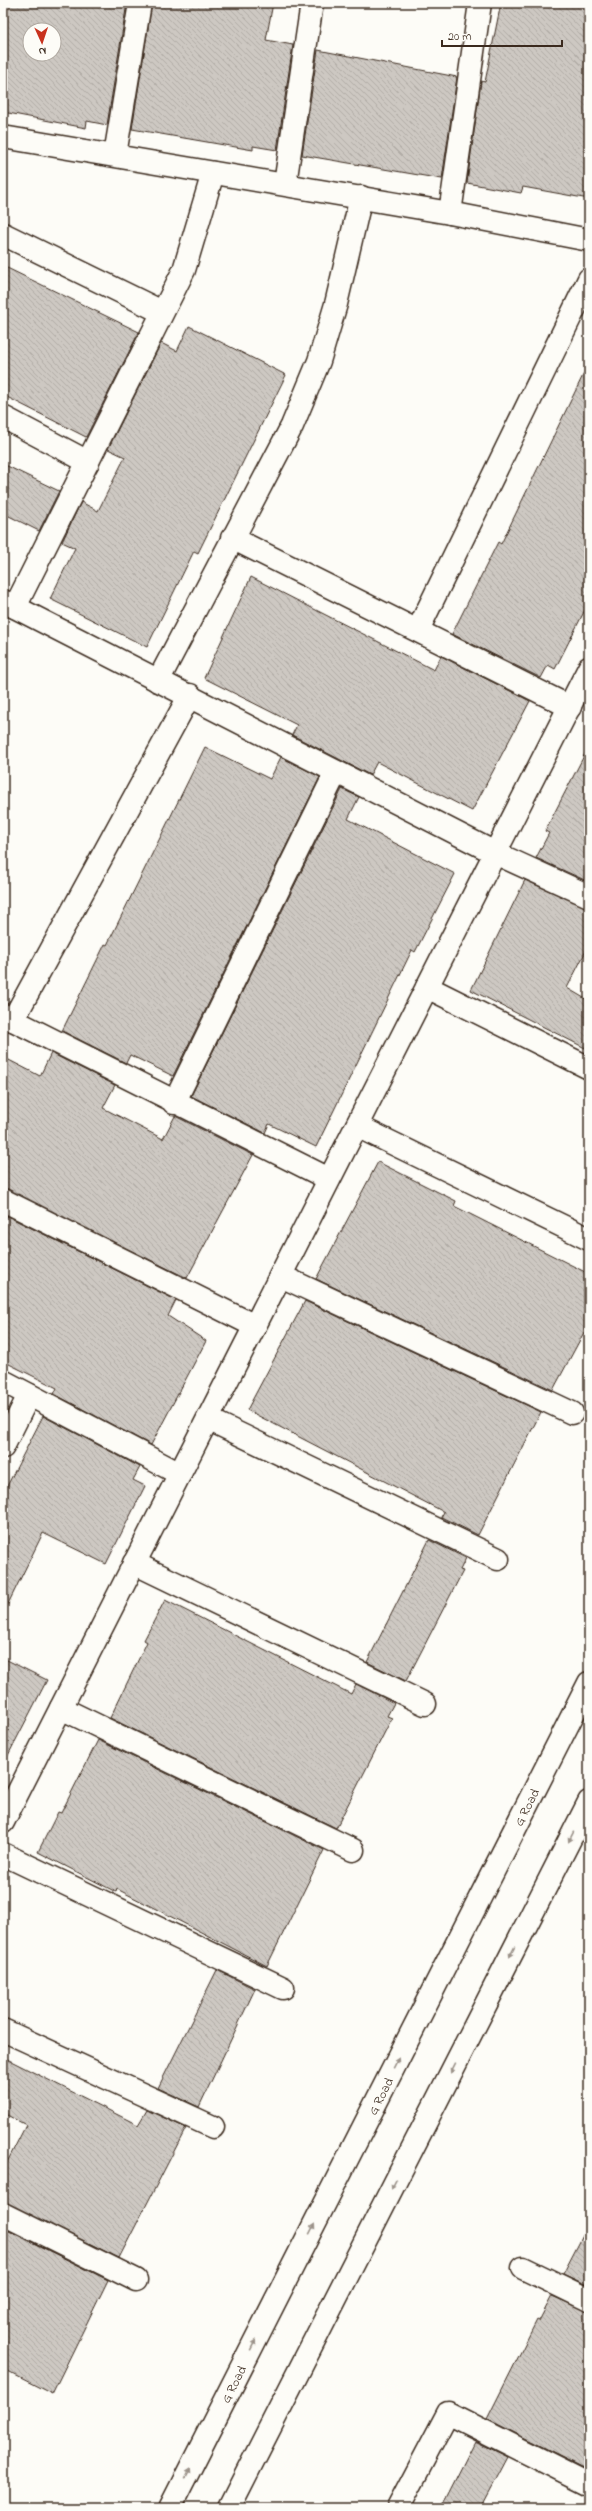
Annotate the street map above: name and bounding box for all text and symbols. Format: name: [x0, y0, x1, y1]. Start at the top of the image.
north arrow: [22, 22, 62, 62]
scale bar: [442, 22, 562, 48]
text: 20 m: [448, 28, 471, 46]
text: N: [38, 43, 47, 59]
street label: G Road: [510, 1785, 545, 1830]
one-way arrow: [568, 1831, 574, 1842]
one-way arrow: [509, 1947, 515, 1958]
one-way arrow: [393, 2057, 400, 2069]
one-way arrow: [450, 2062, 456, 2074]
street label: G Road: [364, 2074, 399, 2119]
one-way arrow: [391, 2178, 397, 2190]
one-way arrow: [309, 2223, 315, 2235]
one-way arrow: [250, 2339, 256, 2351]
street label: G Road: [217, 2362, 252, 2407]
one-way arrow: [185, 2467, 191, 2479]

